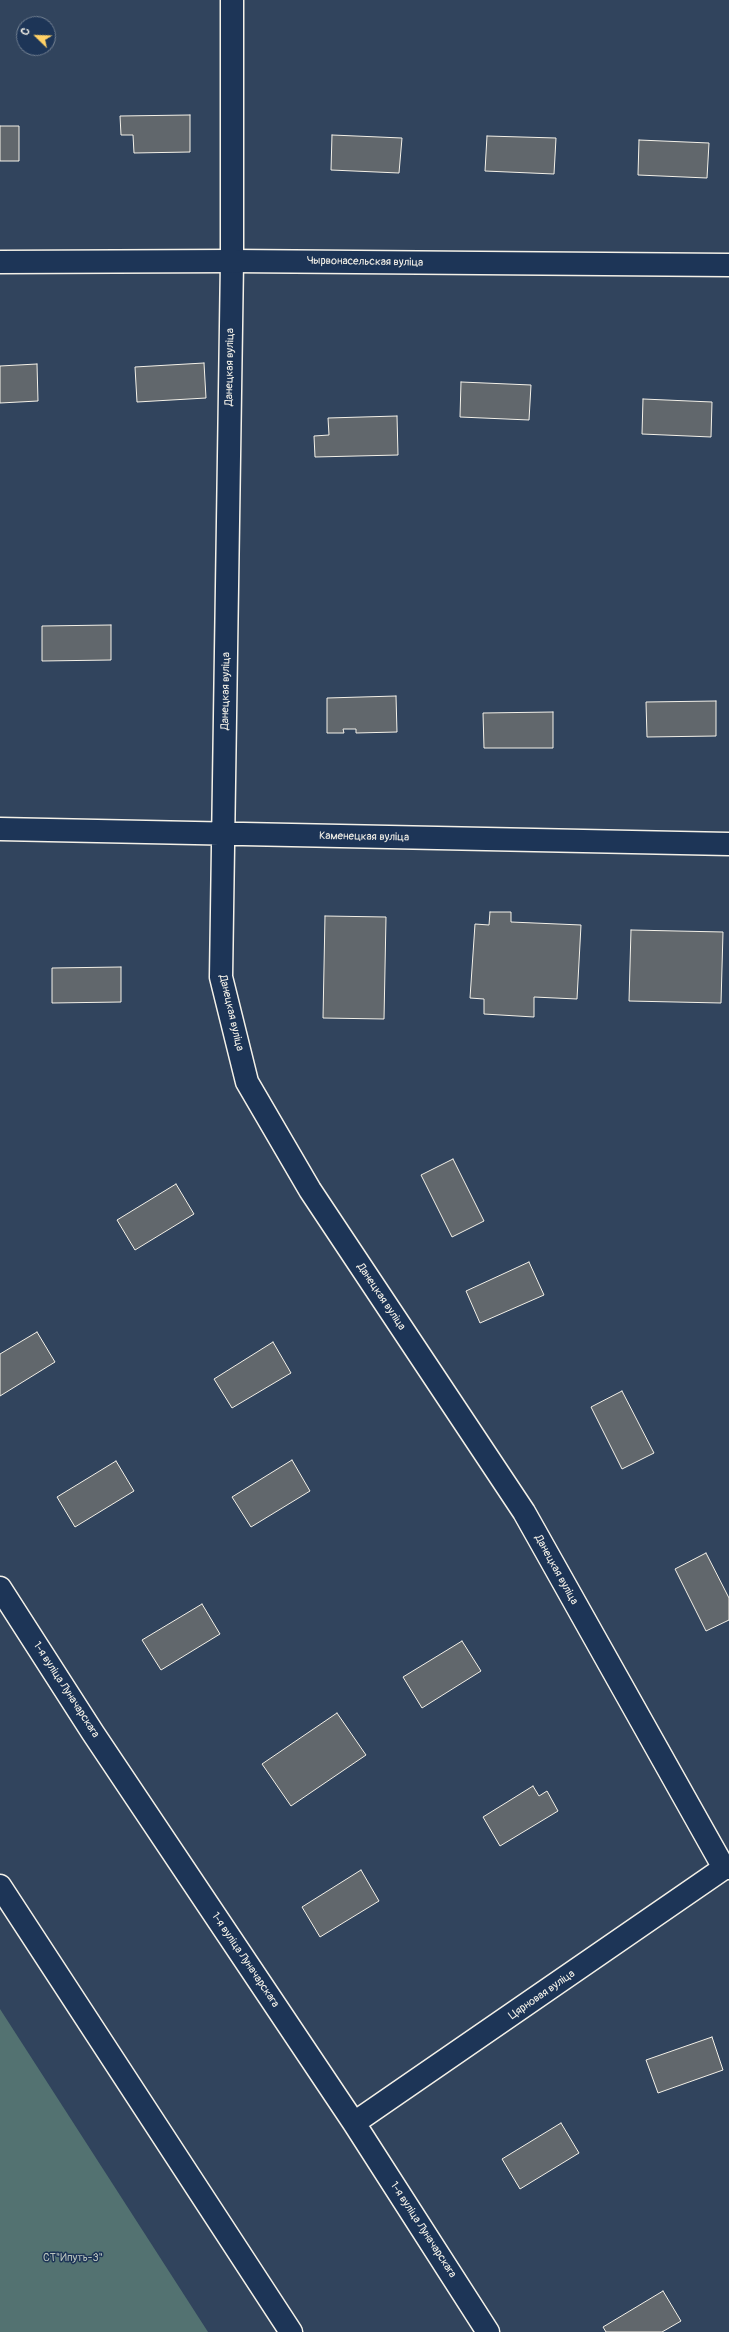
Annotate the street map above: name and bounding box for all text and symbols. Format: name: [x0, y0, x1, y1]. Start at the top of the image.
north arrow: [16, 16, 56, 56]
text: С: [18, 26, 33, 37]
street label: Чырвонасельская вуліца: [307, 254, 423, 270]
street label: Данецкая вуліца: [223, 328, 237, 406]
street label: Данецкая вуліца: [219, 652, 233, 730]
street label: Каменецкая вуліца: [319, 830, 409, 844]
street label: Данецкая вуліца: [216, 974, 246, 1052]
street label: Данецкая вуліца: [354, 1261, 408, 1333]
street label: Данецкая вуліца: [531, 1533, 581, 1607]
street label: 1-я вуліца Луначарскага: [30, 1640, 102, 1740]
street label: 1-я вуліца Луначарскага: [208, 1910, 282, 2010]
street label: Цярновая вуліца: [506, 1967, 578, 2023]
street label: 1-я вуліца Луначарскага: [387, 2180, 459, 2280]
park label: СТ"Ипуть-3": [43, 2251, 103, 2265]

